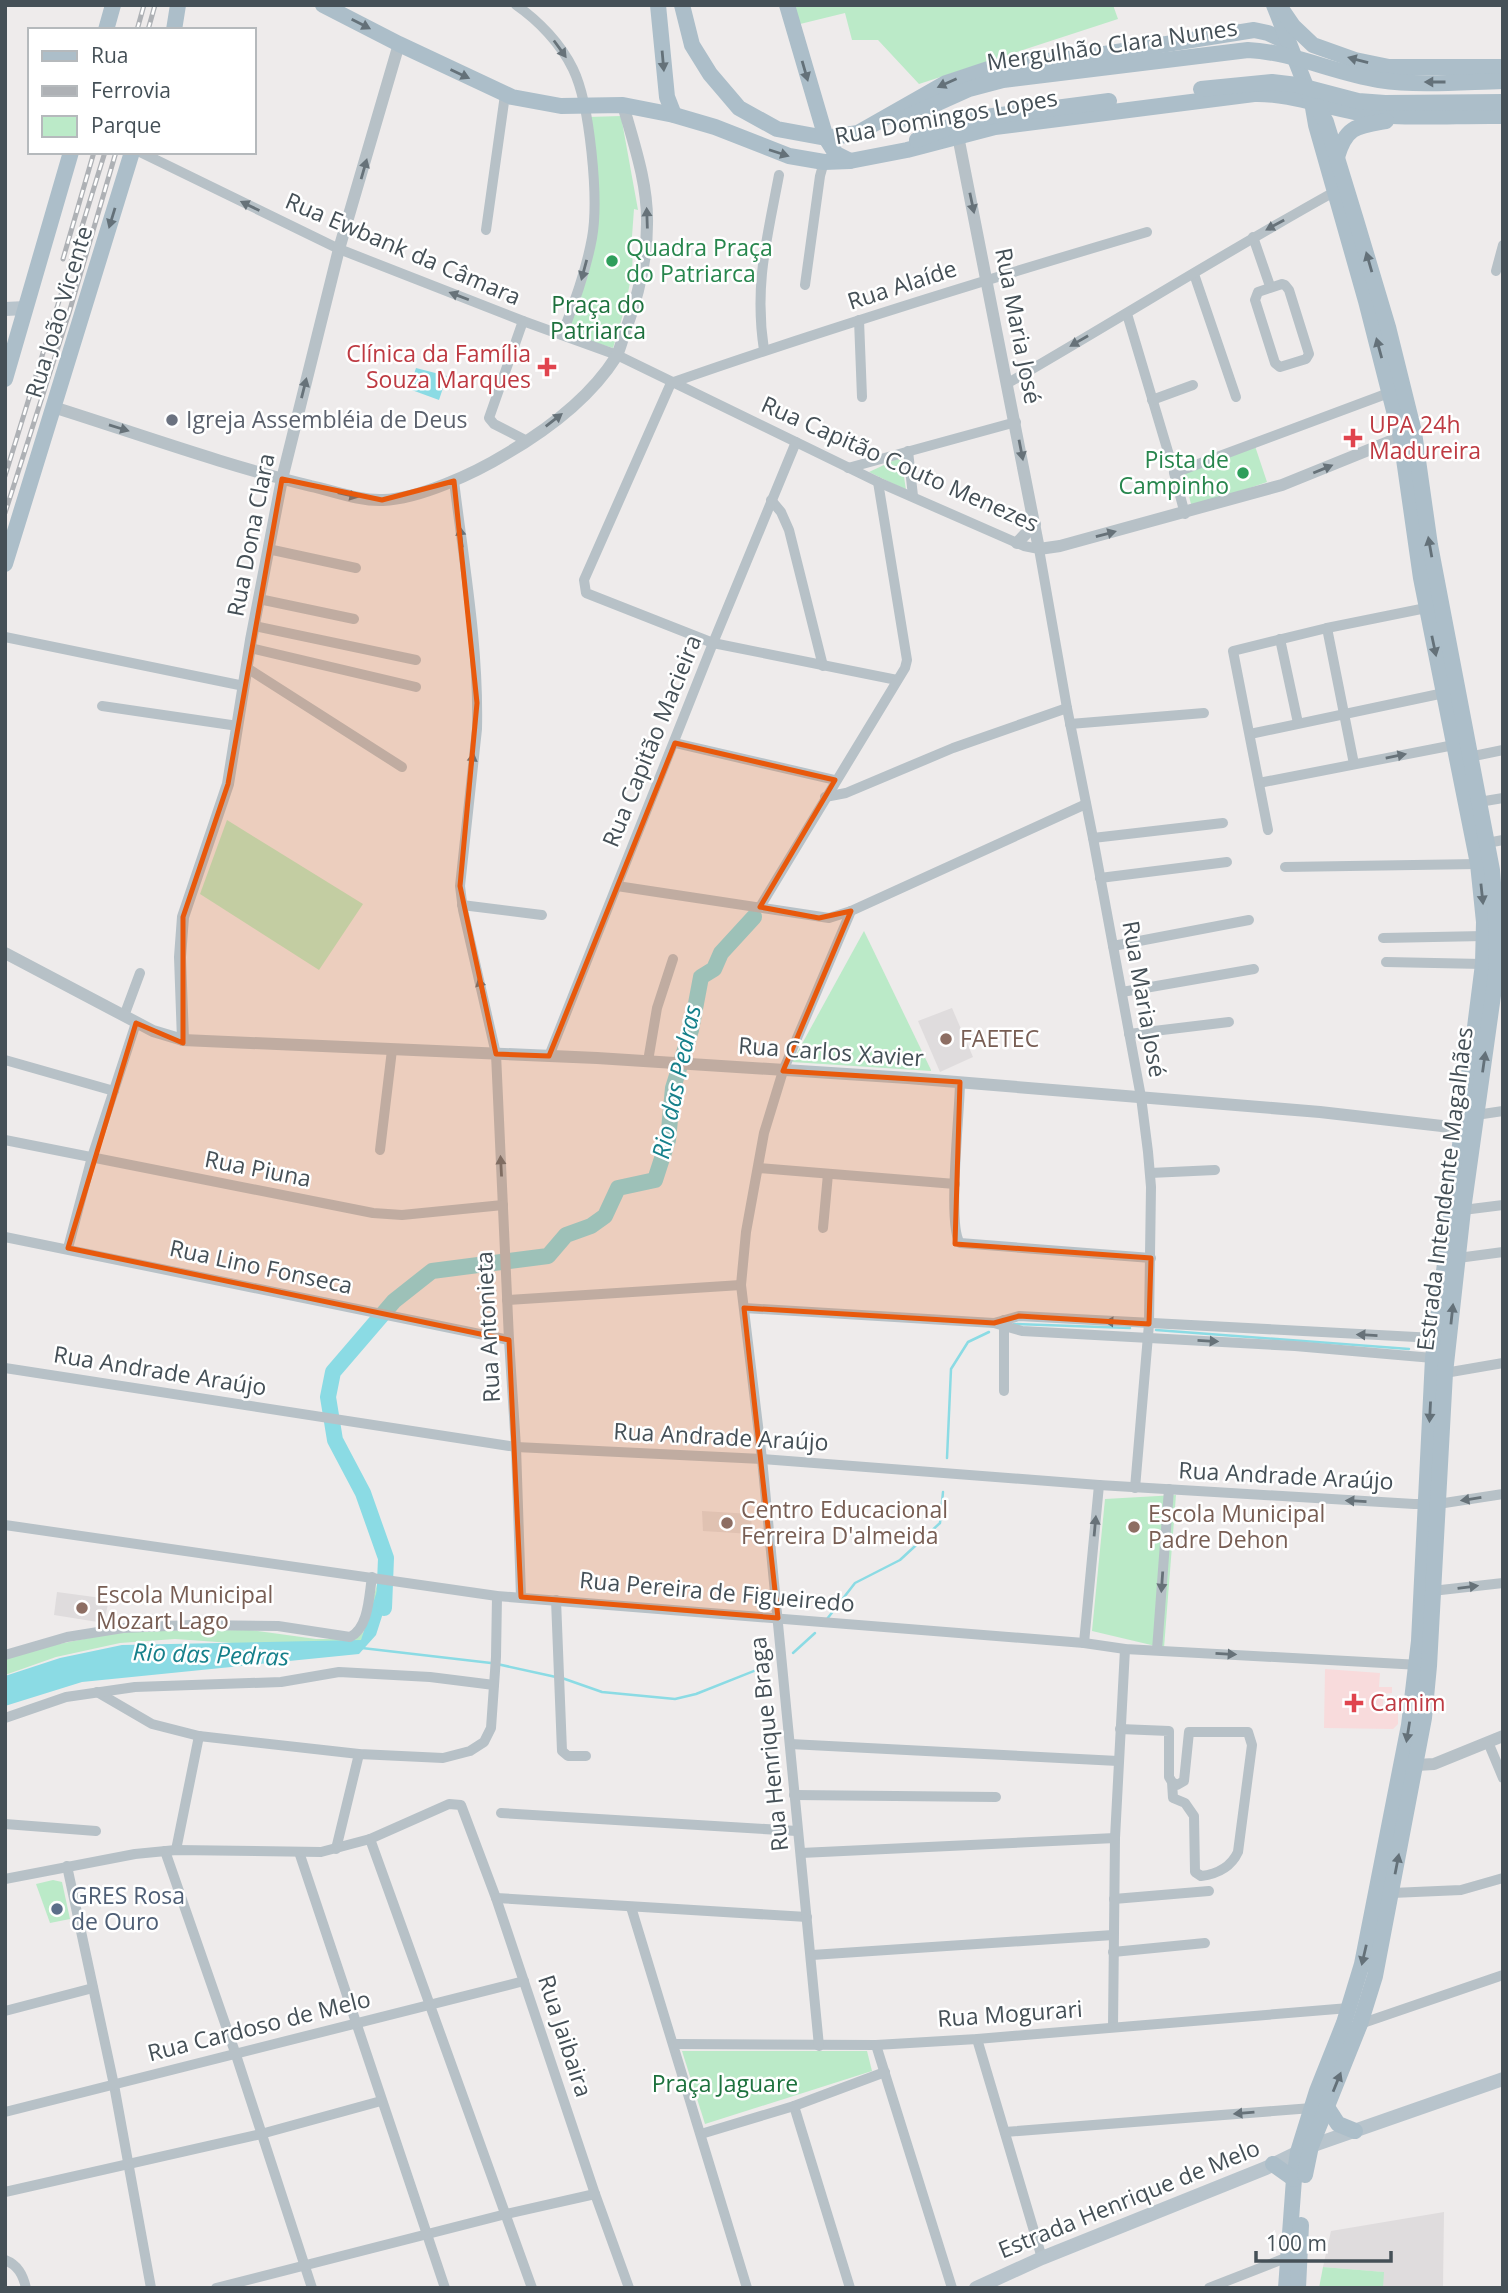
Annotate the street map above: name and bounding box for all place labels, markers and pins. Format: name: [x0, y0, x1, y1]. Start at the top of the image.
place label: Quadra Praça do Patriarca: [626, 231, 773, 289]
marker: Quadra Praça do Patriarca: [604, 253, 620, 269]
place label: Clínica da Família Souza Marques: [346, 337, 531, 395]
marker: Clínica da Família Souza Marques: [537, 357, 557, 377]
place label: Igreja Assembléia de Deus: [186, 403, 467, 435]
place label: UPA 24h Madureira: [1369, 408, 1481, 466]
marker: Igreja Assembléia de Deus: [164, 412, 180, 428]
marker: UPA 24h Madureira: [1343, 428, 1363, 448]
place label: Pista de Campinho: [1119, 443, 1229, 501]
marker: Pista de Campinho: [1235, 465, 1251, 481]
place label: FAETEC: [960, 1022, 1039, 1054]
marker: FAETEC: [938, 1031, 954, 1047]
place label: Centro Educacional Ferreira D'almeida: [741, 1493, 948, 1551]
place label: Escola Municipal Padre Dehon: [1148, 1497, 1325, 1555]
marker: Centro Educacional Ferreira D'almeida: [719, 1515, 735, 1531]
marker: Escola Municipal Padre Dehon: [1126, 1519, 1142, 1535]
place label: Escola Municipal Mozart Lago: [96, 1578, 273, 1636]
marker: Escola Municipal Mozart Lago: [74, 1600, 90, 1616]
place label: Camim: [1370, 1686, 1446, 1718]
marker: Camim: [1344, 1693, 1364, 1713]
place label: GRES Rosa de Ouro: [71, 1879, 185, 1937]
marker: GRES Rosa de Ouro: [49, 1901, 65, 1917]

